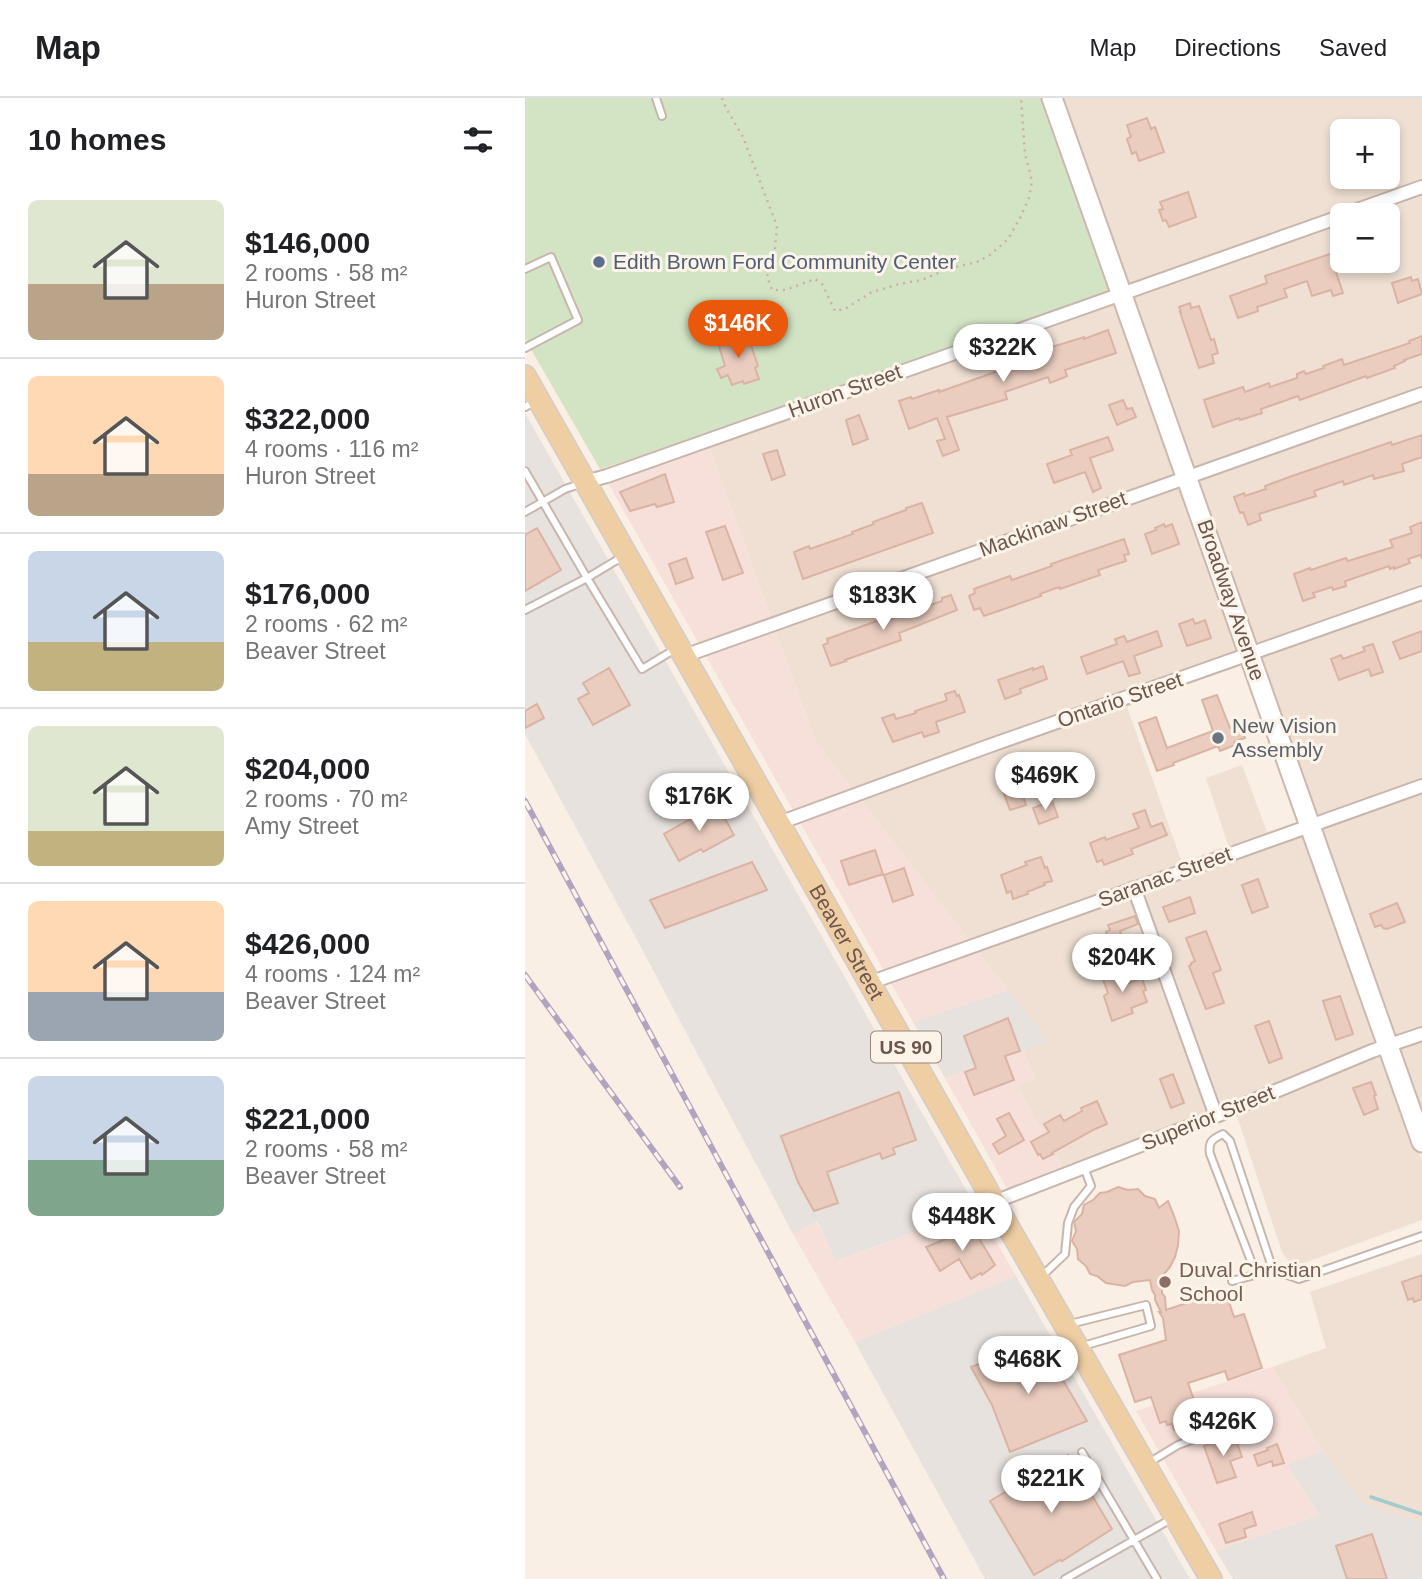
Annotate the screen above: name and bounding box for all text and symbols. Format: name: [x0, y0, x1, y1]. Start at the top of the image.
text: Map: [35, 29, 101, 66]
text: Map: [1090, 34, 1136, 61]
text: Directions: [1174, 34, 1281, 61]
text: Saved: [1319, 34, 1387, 61]
map controls: [1330, 119, 1400, 273]
button: +: [1330, 119, 1400, 189]
icon: filters: [459, 121, 497, 159]
text: 10 homes: [28, 123, 166, 156]
button: −: [1330, 203, 1400, 273]
text: $146,000: [245, 226, 370, 259]
icon: home: [84, 228, 168, 312]
place label: Edith Brown Ford Community Center: [613, 250, 956, 273]
marker: Edith Brown Ford Community Center: [591, 254, 607, 270]
text: 2 rooms · 58 m²: [245, 260, 407, 286]
text: Huron Street: [245, 287, 375, 313]
pin: $146K: [689, 300, 787, 360]
text: $146K: [704, 310, 772, 336]
pin: $322K: [954, 324, 1052, 384]
text: $322K: [969, 334, 1037, 360]
street label: Huron Street: [785, 359, 905, 422]
text: $322,000: [245, 402, 370, 435]
icon: home: [84, 404, 168, 488]
text: 4 rooms · 116 m²: [245, 436, 418, 462]
text: Huron Street: [245, 463, 375, 489]
street label: Mackinaw Street: [976, 486, 1130, 561]
street label: Broadway Avenue: [1193, 516, 1270, 683]
pin: $183K: [834, 573, 932, 632]
text: $176,000: [245, 577, 370, 610]
icon: home: [84, 579, 168, 663]
text: $183K: [849, 582, 917, 608]
text: 2 rooms · 62 m²: [245, 611, 407, 637]
text: Beaver Street: [245, 638, 386, 664]
street label: Ontario Street: [1054, 667, 1186, 732]
place label: New Vision Assembly: [1232, 714, 1337, 761]
marker: New Vision Assembly: [1210, 730, 1226, 746]
text: $204,000: [245, 752, 370, 785]
pin: $469K: [996, 752, 1094, 812]
icon: home: [84, 754, 168, 838]
text: $469K: [1011, 762, 1079, 788]
pin: $176K: [650, 774, 748, 833]
text: $176K: [665, 783, 733, 809]
text: 2 rooms · 70 m²: [245, 786, 407, 812]
text: Amy Street: [245, 813, 359, 839]
street label: Saranac Street: [1095, 842, 1235, 911]
street label: Beaver Street: [805, 880, 889, 1004]
text: $426,000: [245, 927, 370, 960]
icon: home: [84, 929, 168, 1013]
pin: $204K: [1073, 934, 1171, 994]
text: $204K: [1088, 944, 1156, 970]
text: 4 rooms · 124 m²: [245, 961, 420, 987]
text: Beaver Street: [245, 988, 386, 1014]
road number: US 90: [871, 1032, 941, 1063]
street label: Superior Street: [1138, 1080, 1278, 1155]
text: $221,000: [245, 1102, 370, 1135]
icon: home: [84, 1104, 168, 1188]
text: 2 rooms · 58 m²: [245, 1136, 407, 1162]
text: Beaver Street: [245, 1163, 386, 1189]
pin: $448K: [913, 1194, 1011, 1253]
text: $448K: [928, 1203, 996, 1229]
place label: Duval Christian School: [1179, 1258, 1321, 1305]
marker: Duval Christian School: [1157, 1274, 1173, 1290]
pin: $468K: [979, 1336, 1077, 1396]
text: $468K: [994, 1346, 1062, 1372]
pin: $426K: [1174, 1398, 1272, 1458]
text: $426K: [1189, 1408, 1257, 1434]
pin: $221K: [1002, 1456, 1100, 1515]
text: $221K: [1017, 1465, 1085, 1491]

